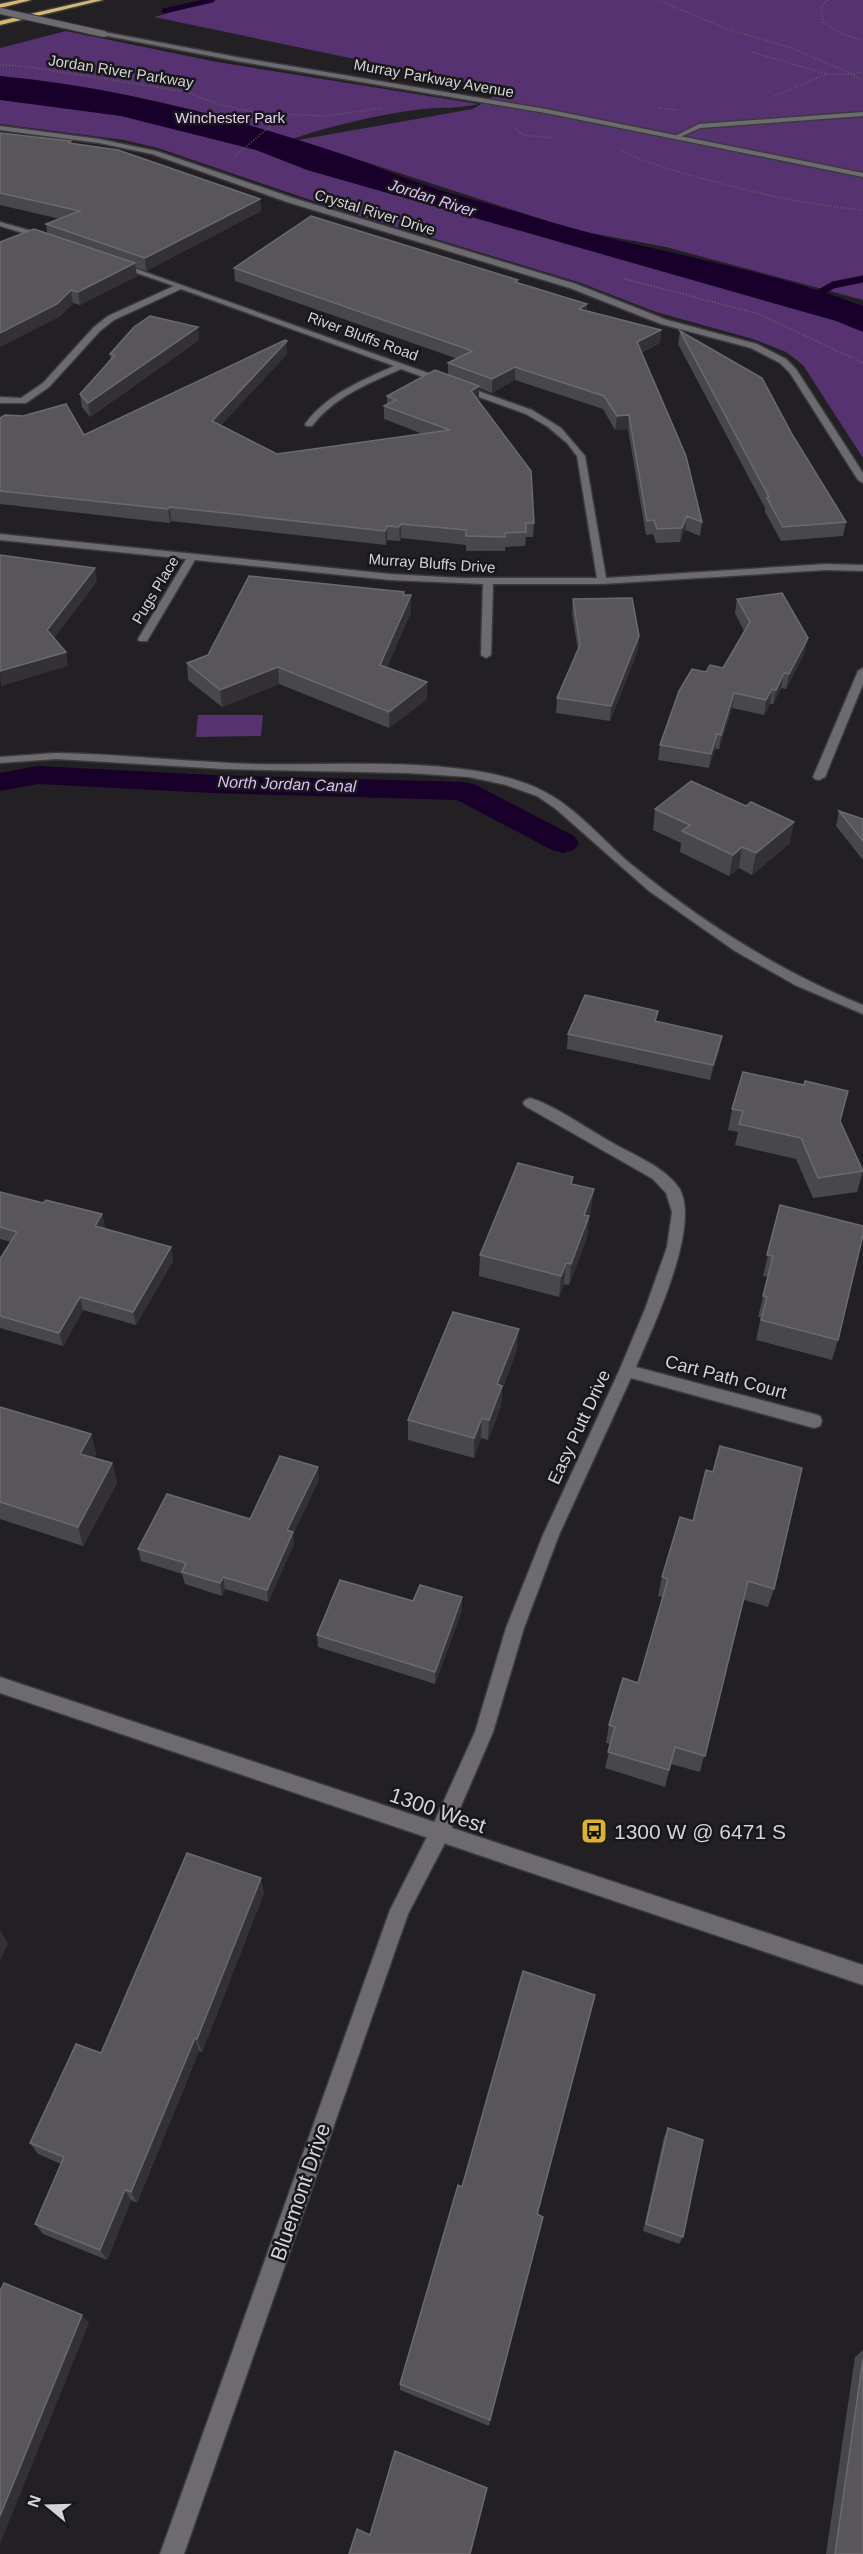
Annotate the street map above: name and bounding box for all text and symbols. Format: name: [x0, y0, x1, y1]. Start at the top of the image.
street label: Jordan River Parkway: [47, 51, 195, 91]
street label: Murray Parkway Avenue: [353, 56, 515, 100]
park label: Winchester Park: [175, 109, 286, 126]
water label: Jordan River: [385, 176, 478, 220]
street label: Crystal River Drive: [313, 186, 437, 238]
street label: River Bluffs Road: [305, 308, 421, 364]
street label: Murray Bluffs Drive: [368, 550, 496, 576]
street label: Pugs Place: [128, 553, 182, 627]
water label: North Jordan Canal: [217, 773, 357, 795]
street label: Cart Path Court: [663, 1351, 789, 1403]
street label: Easy Putt Drive: [544, 1367, 614, 1487]
street label: 1300 West: [387, 1783, 489, 1837]
bus stop icon: 1300 W @ 6471 S: [579, 1816, 609, 1846]
place label: 1300 W @ 6471 S: [614, 1820, 786, 1843]
street label: Bluemont Drive: [266, 2120, 334, 2264]
north arrow: [18, 2476, 78, 2536]
text: N: [24, 2493, 44, 2510]

